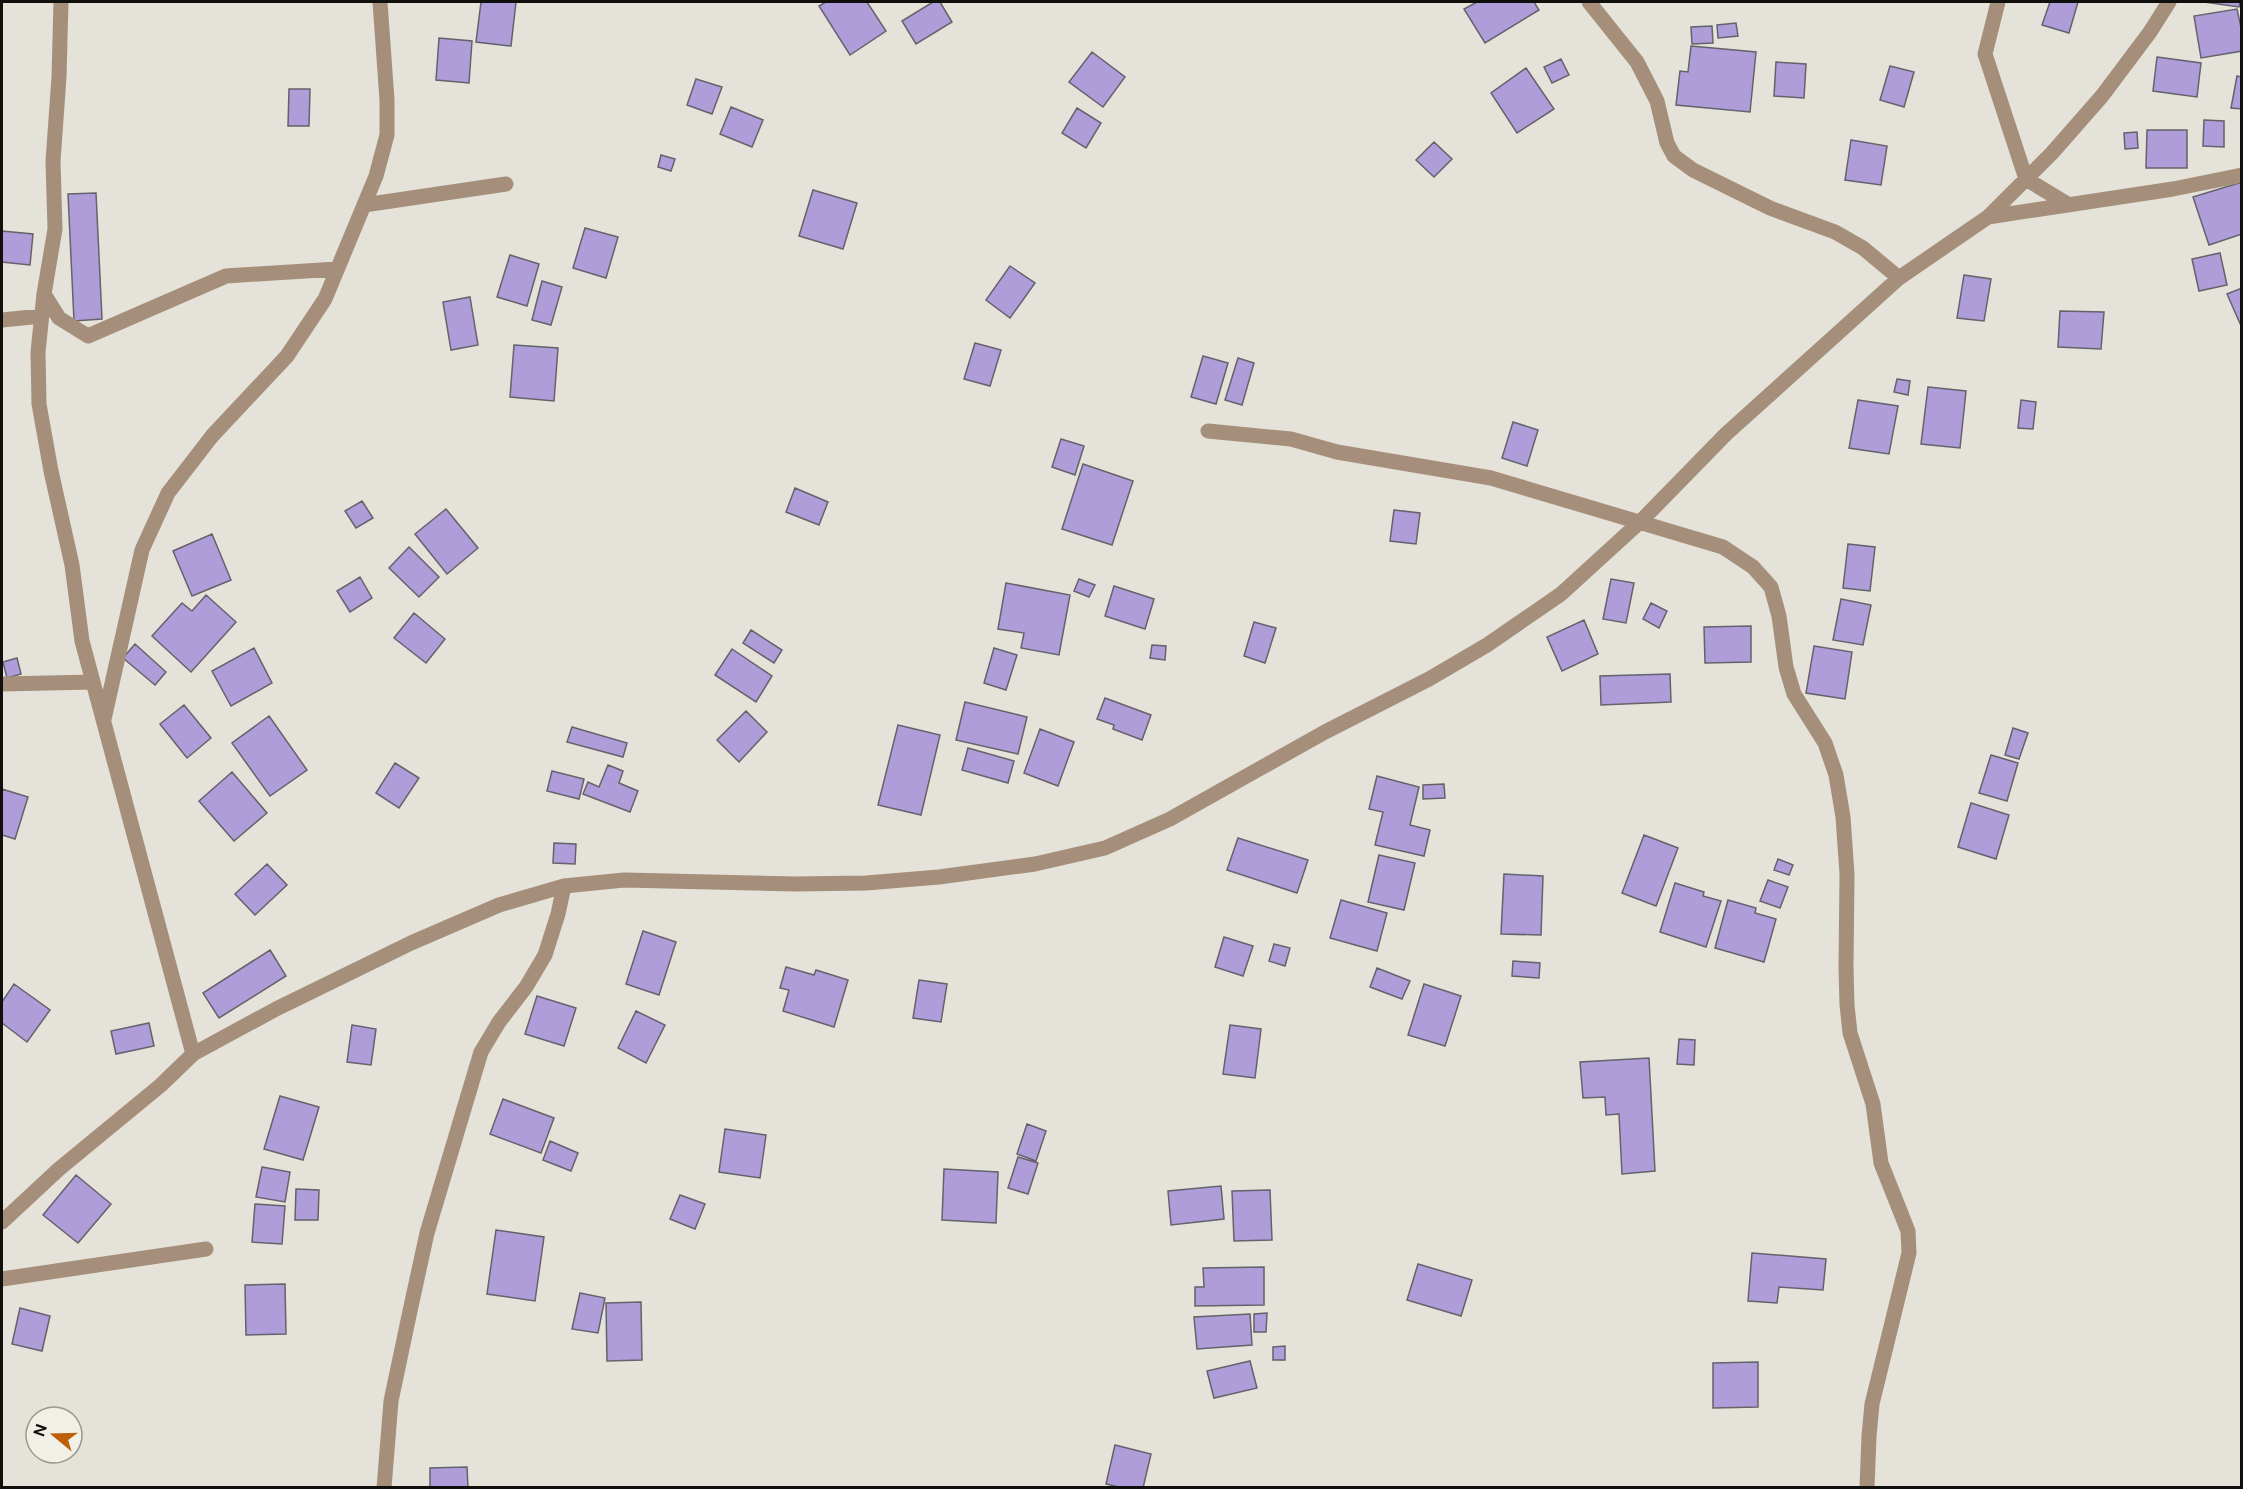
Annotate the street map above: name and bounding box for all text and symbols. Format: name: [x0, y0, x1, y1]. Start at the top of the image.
north arrow: [24, 1405, 84, 1465]
text: N: [28, 1421, 52, 1439]

